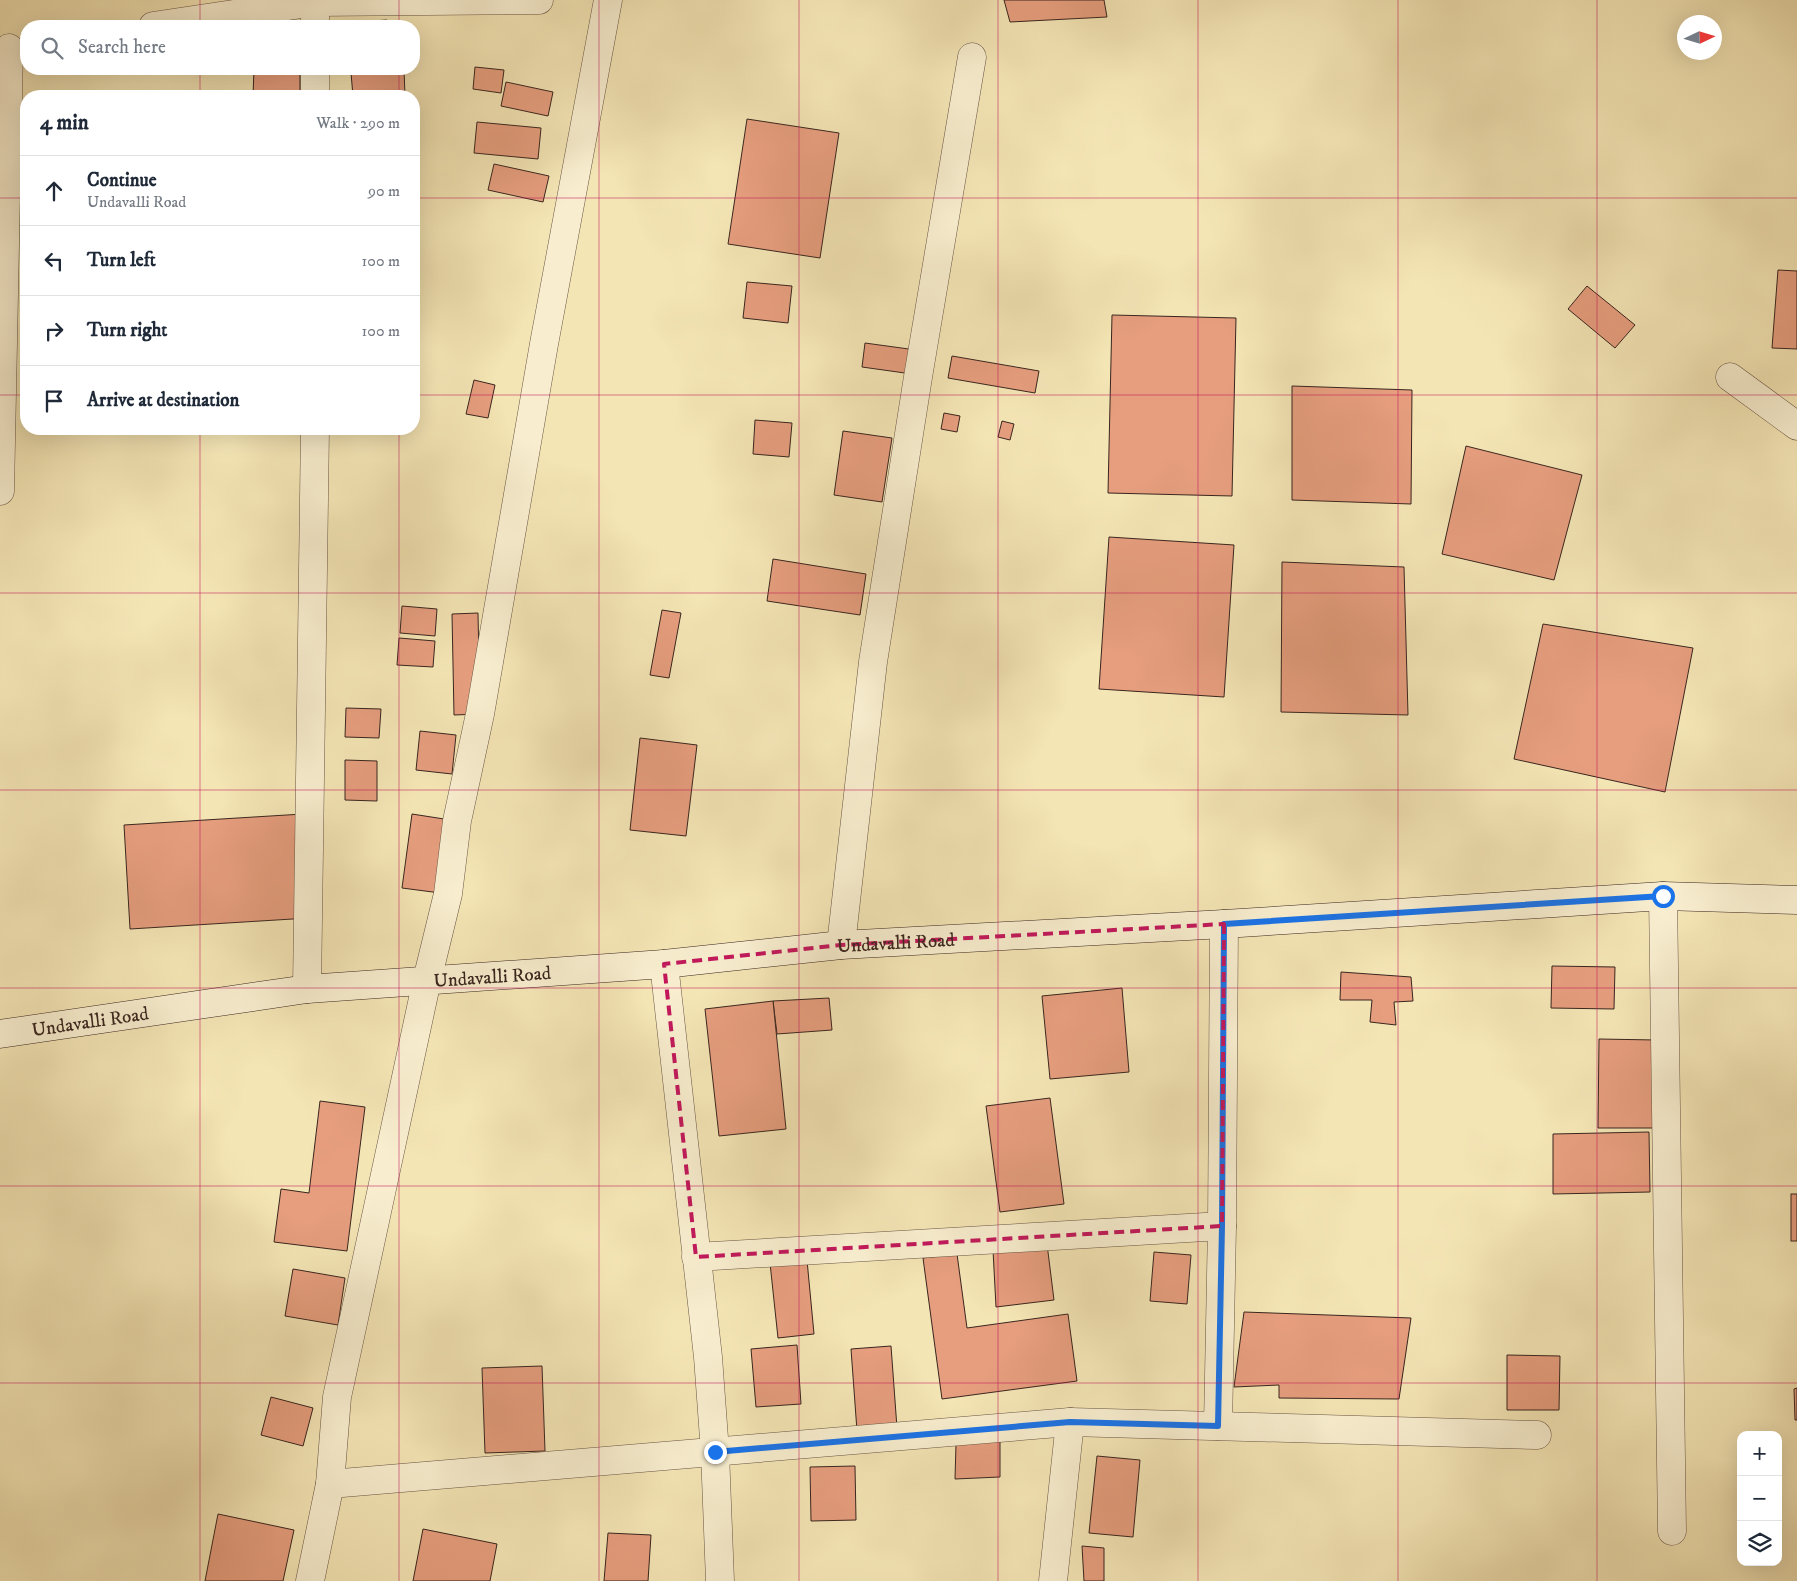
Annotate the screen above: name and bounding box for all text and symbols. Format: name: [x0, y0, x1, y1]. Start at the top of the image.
north arrow: [1677, 15, 1722, 60]
search box: [20, 20, 420, 75]
icon: search: [38, 34, 66, 62]
text: Search here: [78, 36, 166, 59]
text: 4 min: [40, 110, 89, 136]
text: Walk · 290 m: [316, 113, 400, 133]
text: Continue: [87, 169, 157, 192]
icon: ahead: [40, 177, 68, 205]
text: 90 m: [368, 181, 400, 201]
text: Undavalli Road: [87, 192, 186, 212]
icon: left: [40, 247, 68, 275]
text: Turn left: [87, 249, 156, 272]
text: 100 m: [362, 251, 400, 271]
icon: right: [40, 317, 68, 345]
text: Turn right: [87, 319, 167, 342]
text: 100 m: [362, 321, 400, 341]
icon: arrive: [40, 387, 68, 415]
text: Arrive at destination: [87, 389, 239, 412]
route start: [1652, 885, 1675, 908]
street label: Undavalli Road: [836, 929, 956, 958]
street label: Undavalli Road: [433, 962, 553, 993]
street label: Undavalli Road: [30, 1002, 151, 1042]
map controls: [1737, 1431, 1782, 1566]
button: +: [1737, 1431, 1782, 1476]
route end: [704, 1441, 727, 1464]
button: −: [1737, 1476, 1782, 1521]
button: layers: [1737, 1521, 1782, 1566]

